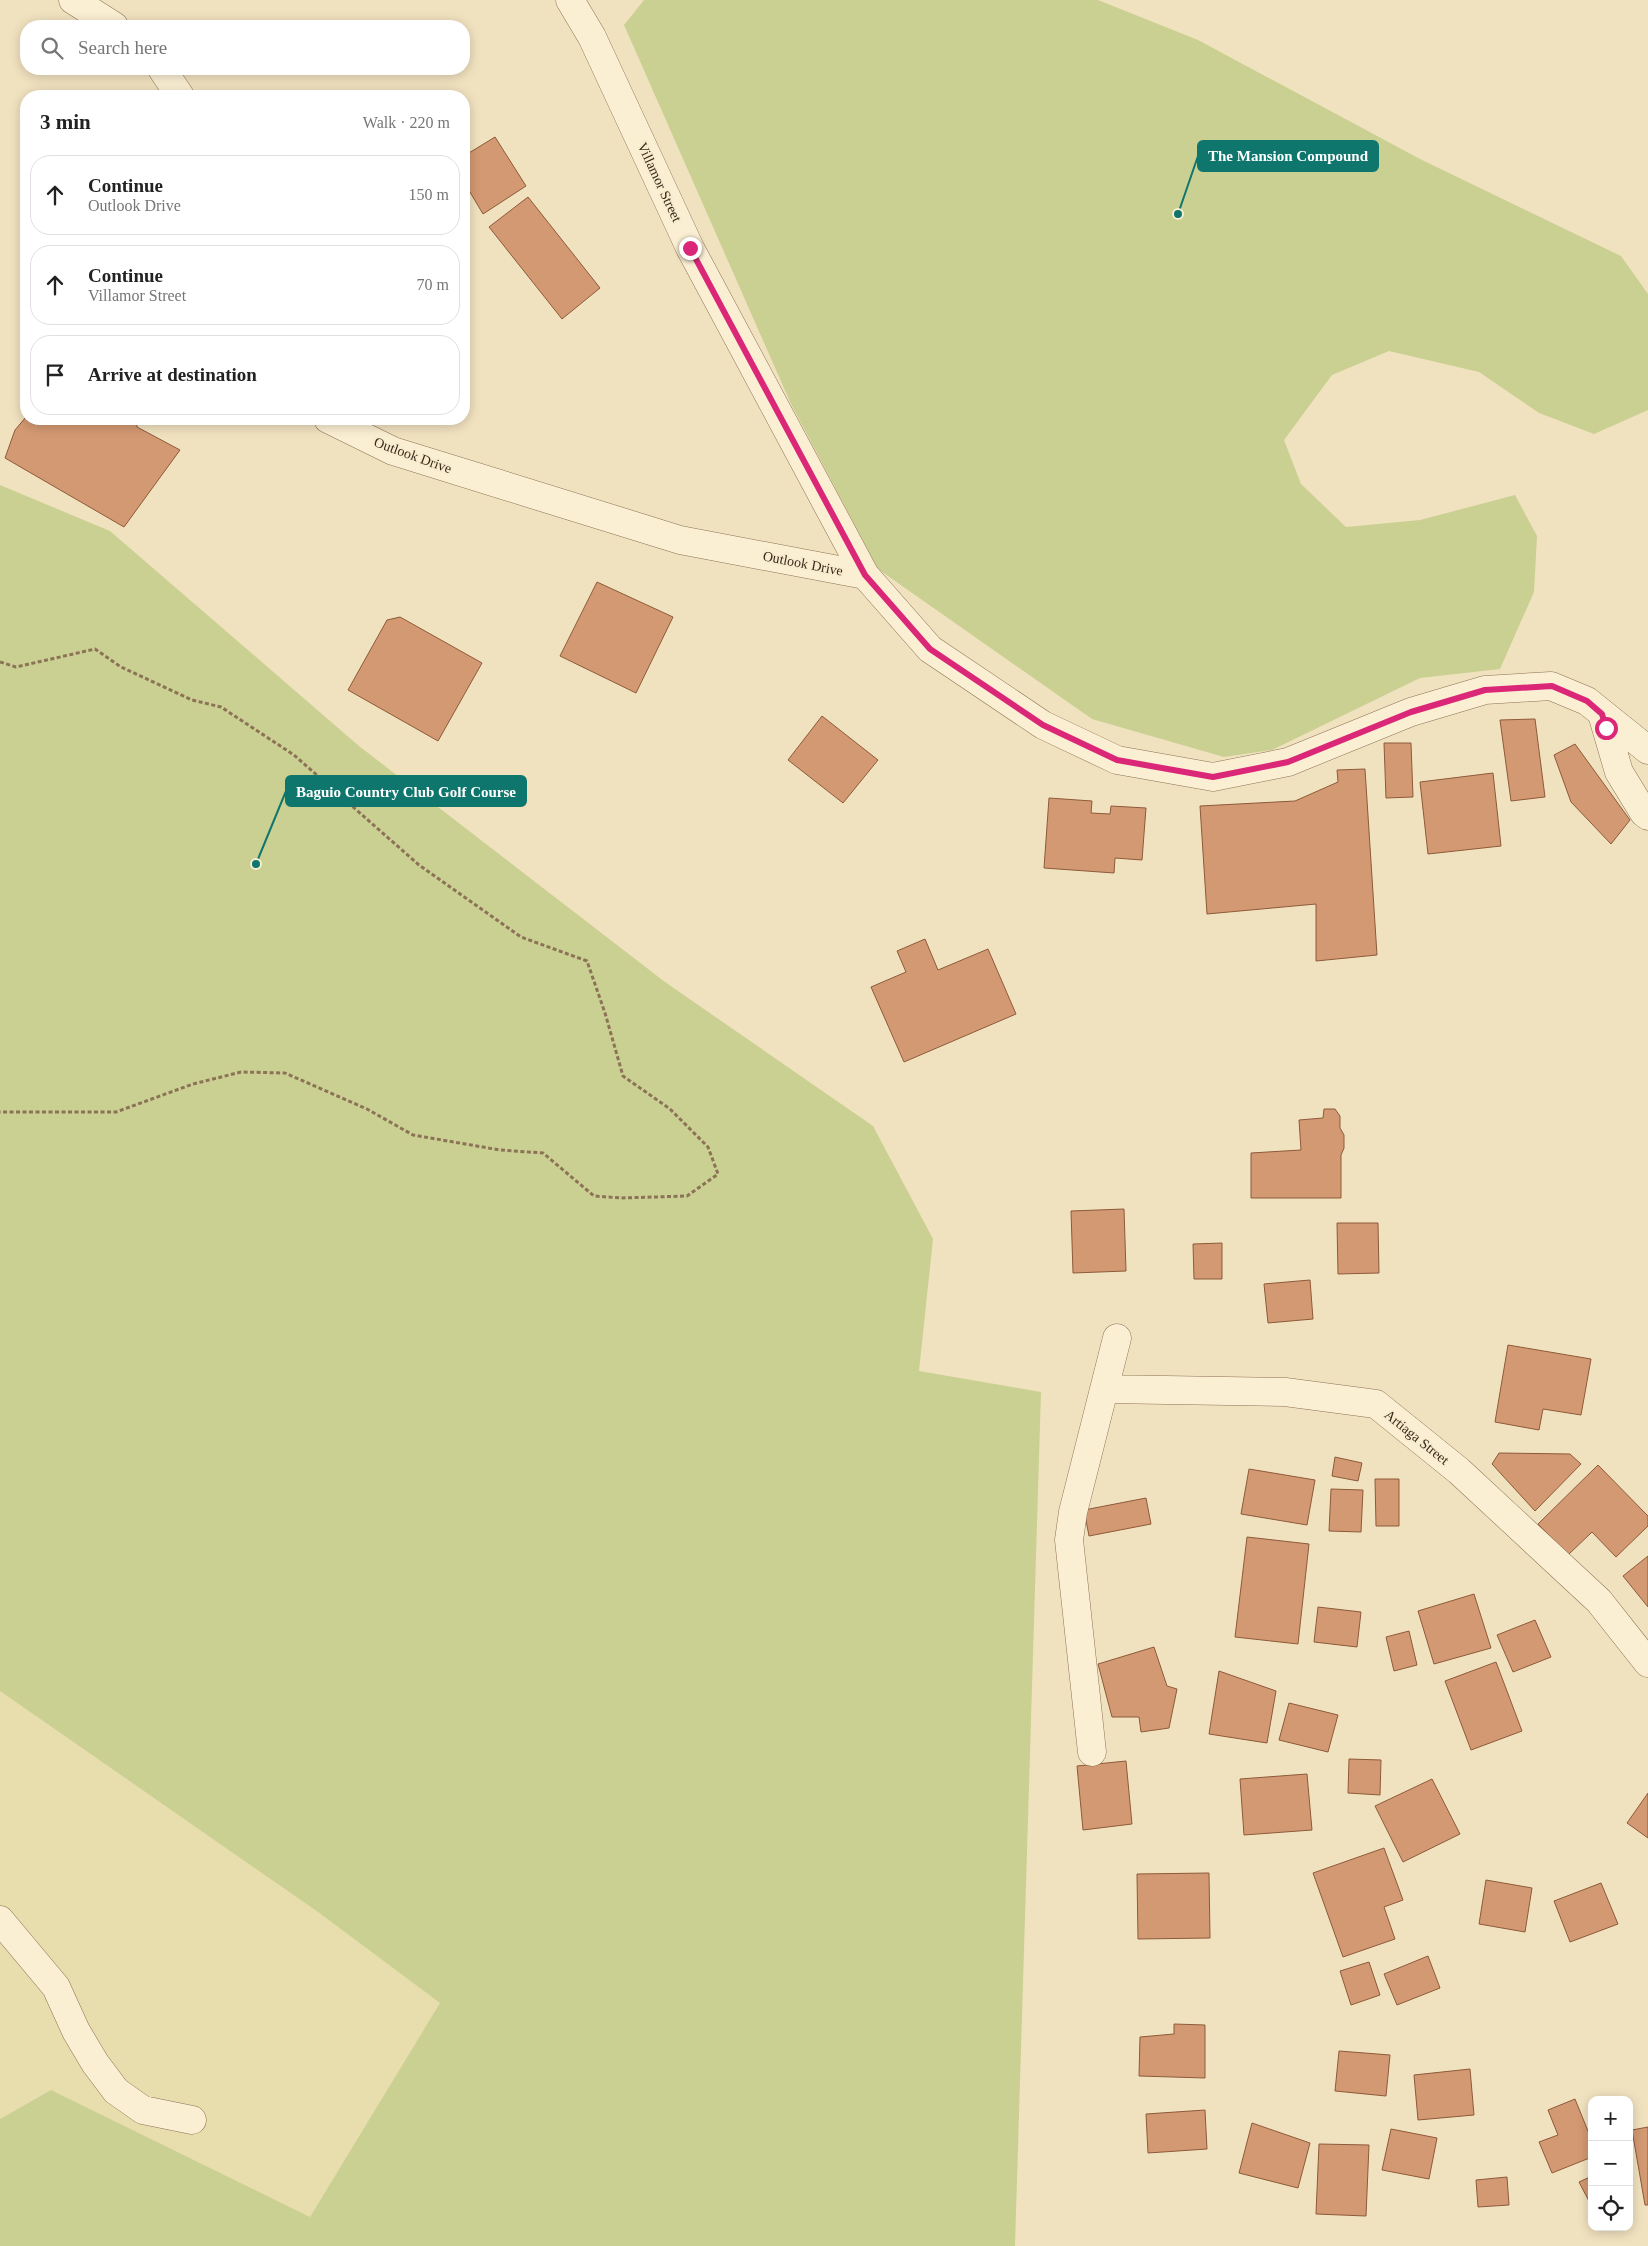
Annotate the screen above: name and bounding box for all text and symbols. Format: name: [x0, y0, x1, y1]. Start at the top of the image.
search box: [20, 20, 470, 75]
icon: search: [38, 34, 66, 62]
text: Search here: [78, 37, 167, 58]
text: 3 min: [40, 110, 91, 134]
text: Walk · 220 m: [363, 114, 450, 131]
street label: Villamor Street: [635, 140, 685, 224]
callout: The Mansion Compound: [1198, 141, 1378, 171]
text: The Mansion Compound: [1208, 148, 1369, 164]
text: Continue: [88, 175, 163, 196]
icon: ahead: [41, 181, 69, 209]
text: 150 m: [409, 186, 449, 203]
text: Outlook Drive: [88, 197, 181, 214]
route end: [679, 237, 702, 260]
text: Continue: [88, 265, 163, 286]
icon: ahead: [41, 271, 69, 299]
text: 70 m: [417, 276, 449, 293]
text: Villamor Street: [88, 287, 186, 304]
icon: arrive: [41, 361, 69, 389]
text: Arrive at destination: [88, 364, 257, 385]
street label: Outlook Drive: [372, 435, 454, 476]
street label: Outlook Drive: [762, 548, 844, 579]
route start: [1595, 717, 1618, 740]
callout: Baguio Country Club Golf Course: [286, 776, 526, 806]
text: Baguio Country Club Golf Course: [296, 784, 516, 800]
street label: Artiaga Street: [1382, 1407, 1452, 1468]
map controls: [1588, 2096, 1633, 2231]
button: +: [1588, 2096, 1633, 2141]
button: −: [1588, 2141, 1633, 2186]
button: locate: [1588, 2186, 1633, 2231]

